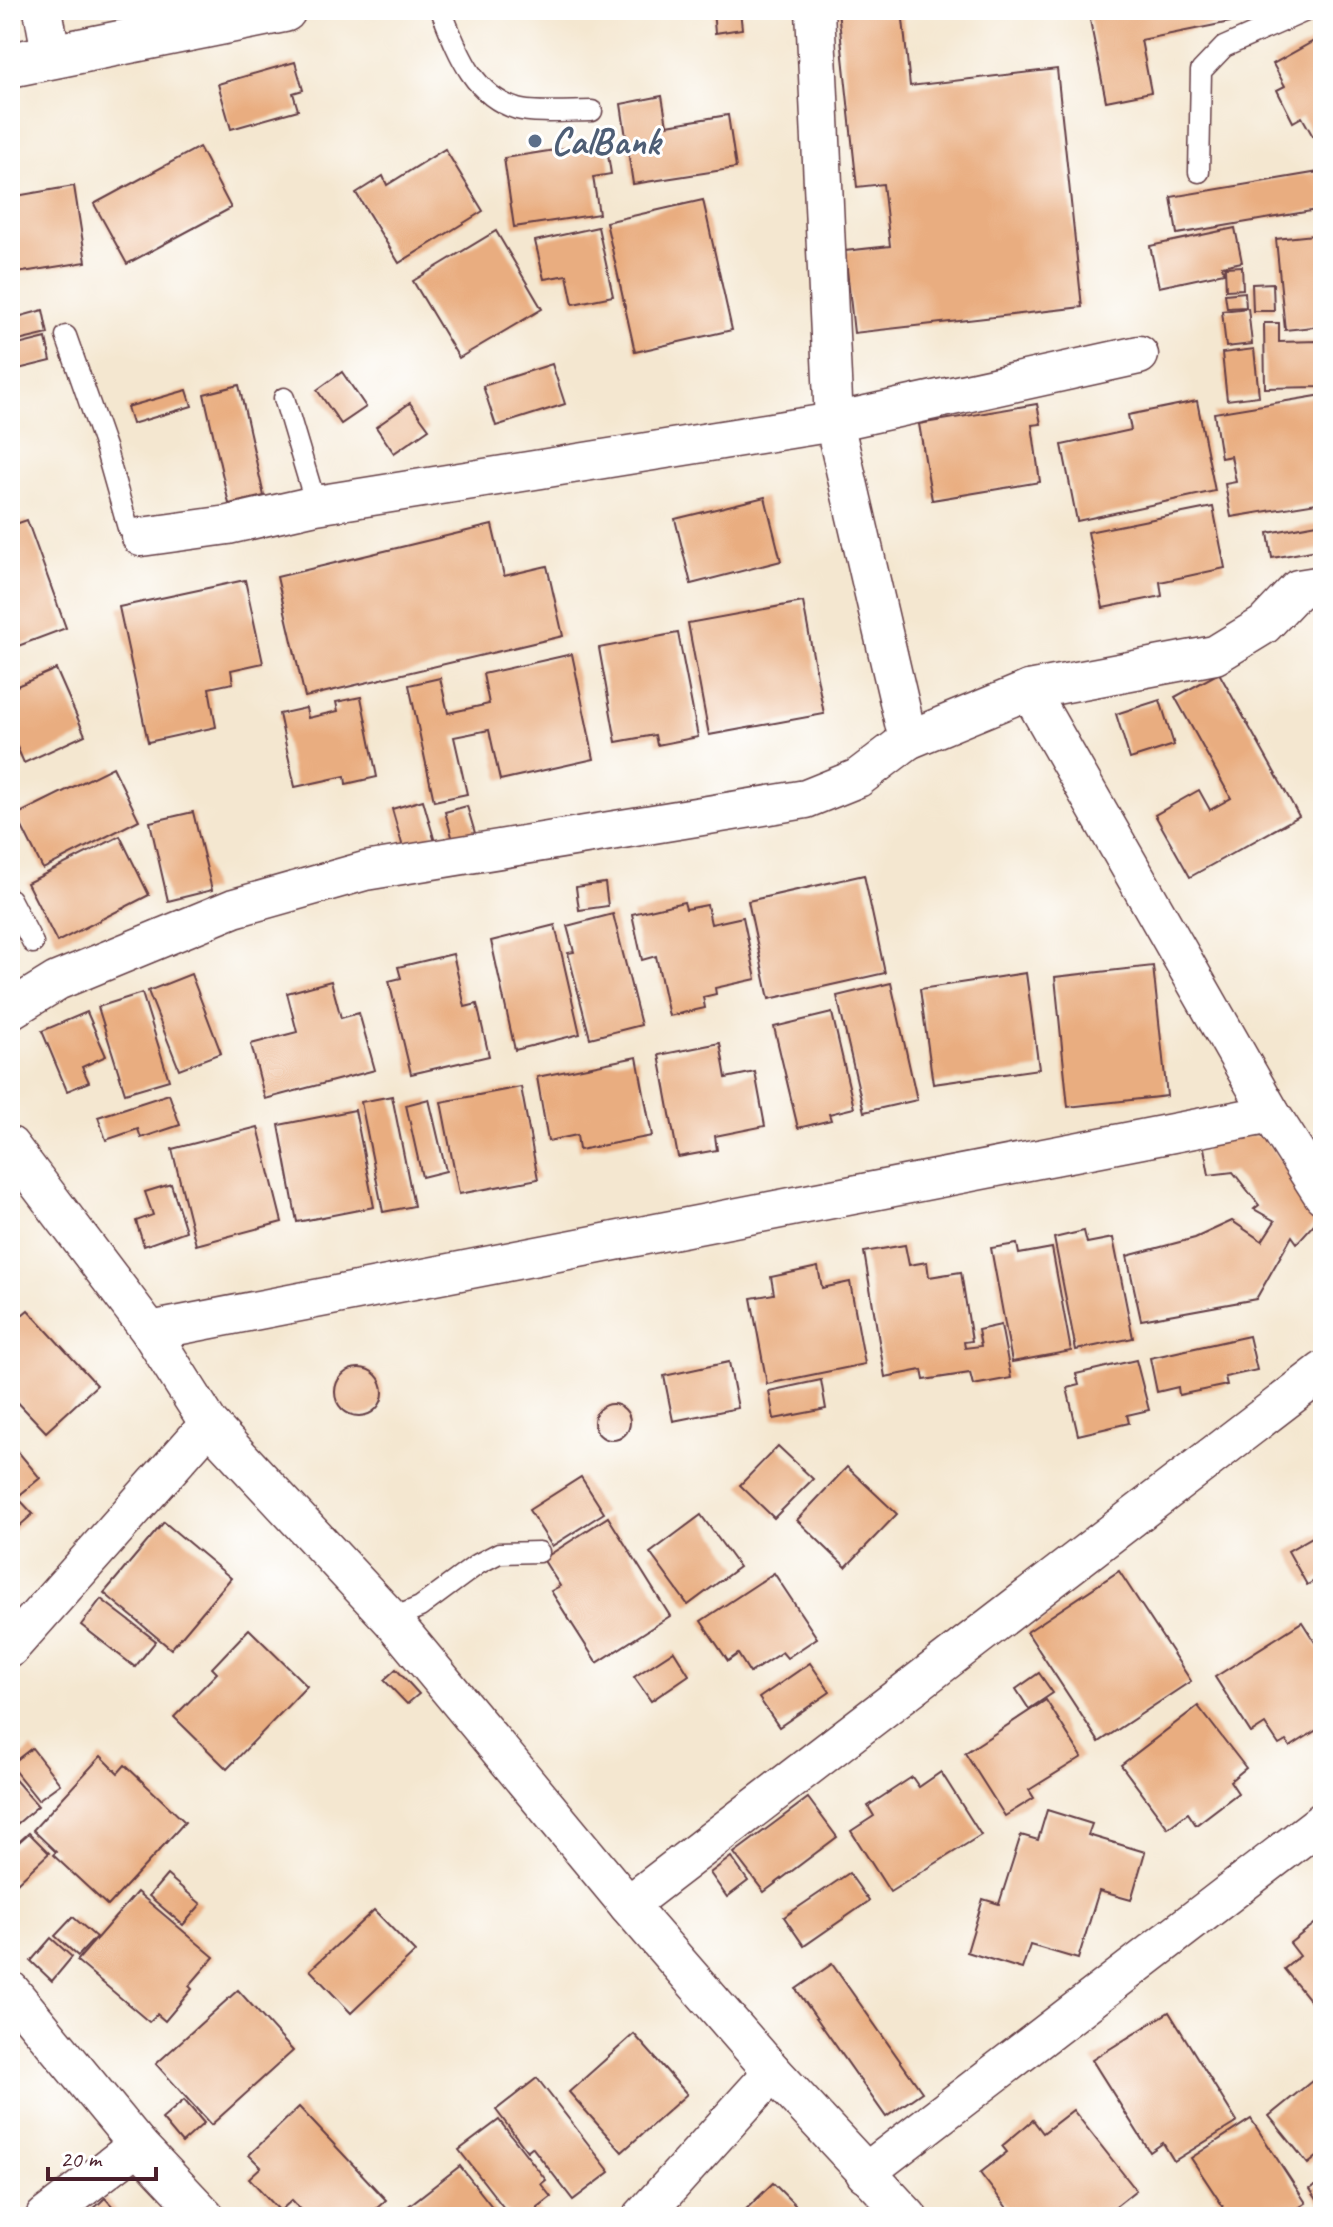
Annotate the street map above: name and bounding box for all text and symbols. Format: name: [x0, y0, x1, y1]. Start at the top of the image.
place label: CalBank: [551, 118, 664, 165]
marker: CalBank: [526, 132, 544, 150]
scale bar: [48, 2131, 156, 2181]
text: 20 m: [60, 2144, 103, 2174]

